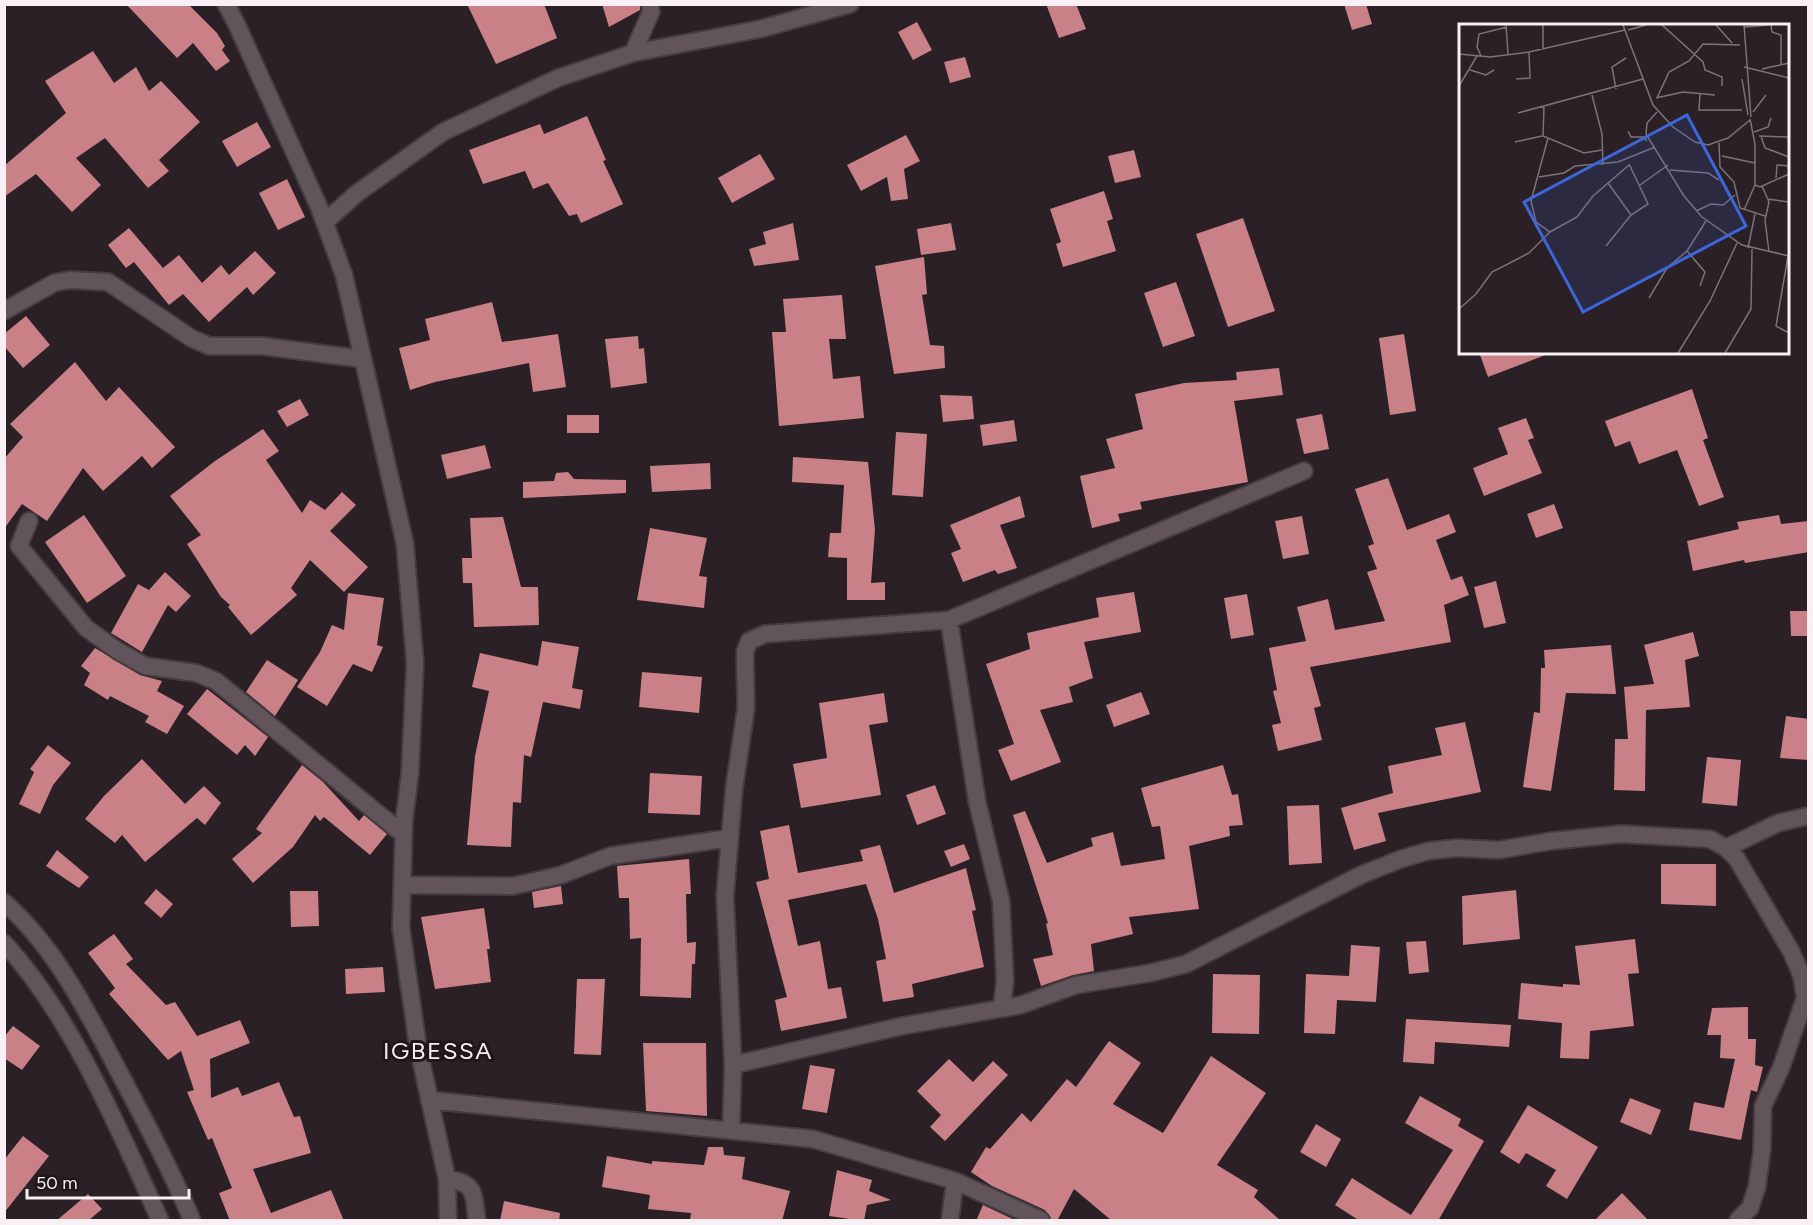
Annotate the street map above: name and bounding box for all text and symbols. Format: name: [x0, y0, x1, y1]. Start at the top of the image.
inset map: [1459, 24, 1789, 354]
district label: IGBESSA: [383, 1036, 493, 1065]
scale bar: [27, 1162, 189, 1200]
text: 50 m: [36, 1172, 78, 1194]

